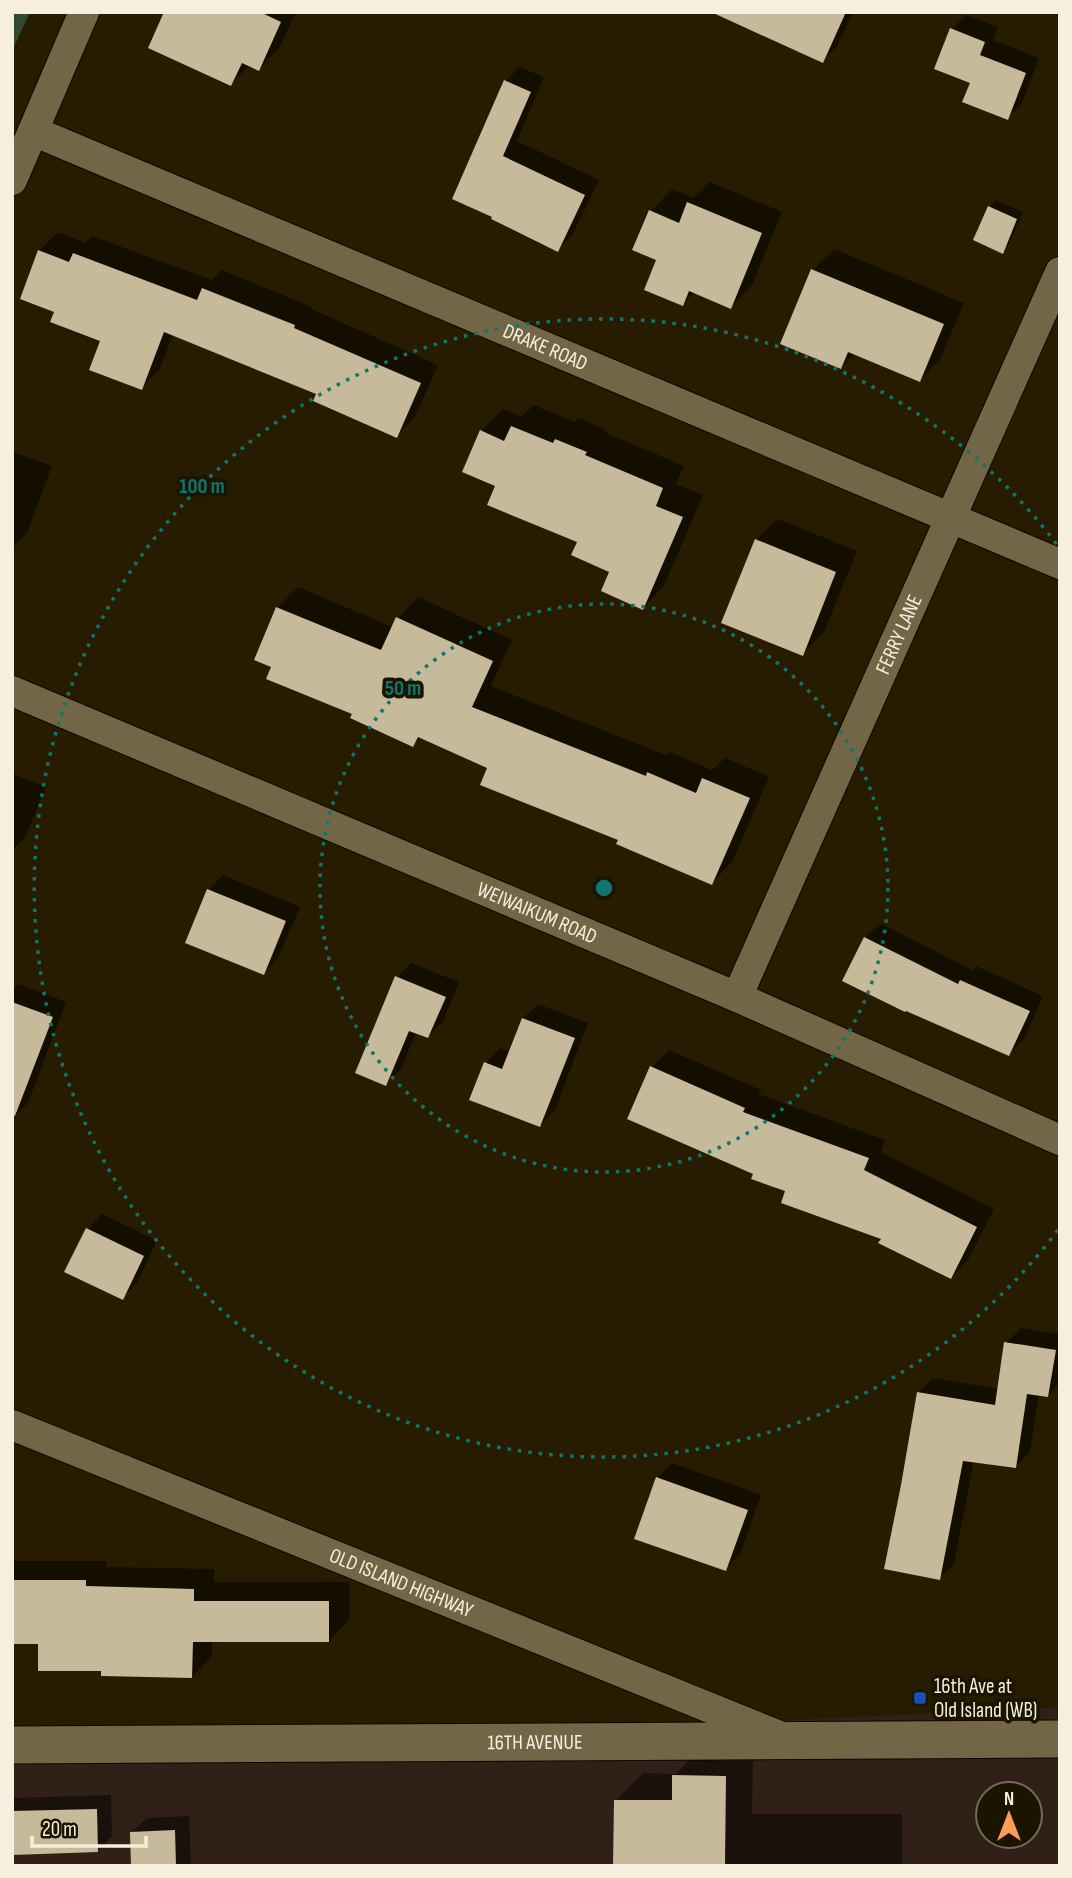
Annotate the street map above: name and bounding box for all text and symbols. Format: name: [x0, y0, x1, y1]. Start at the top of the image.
street label: DRAKE ROAD: [499, 319, 591, 376]
text: 100 m: [179, 474, 225, 499]
street label: FERRY LANE: [870, 591, 928, 678]
text: 50 m: [385, 676, 421, 701]
centre of rings: [592, 876, 616, 900]
street label: WEIWAIKUM ROAD: [473, 877, 601, 950]
street label: OLD ISLAND HIGHWAY: [326, 1543, 477, 1624]
place label: 16th Ave at Old Island (WB): [934, 1674, 1037, 1723]
marker: 16th Ave at Old Island (WB): [912, 1690, 928, 1706]
street label: 16TH AVENUE: [487, 1730, 583, 1755]
north arrow: [974, 1780, 1044, 1850]
text: N: [1004, 1788, 1014, 1811]
scale bar: [32, 1804, 145, 1848]
text: 20 m: [42, 1817, 77, 1842]

